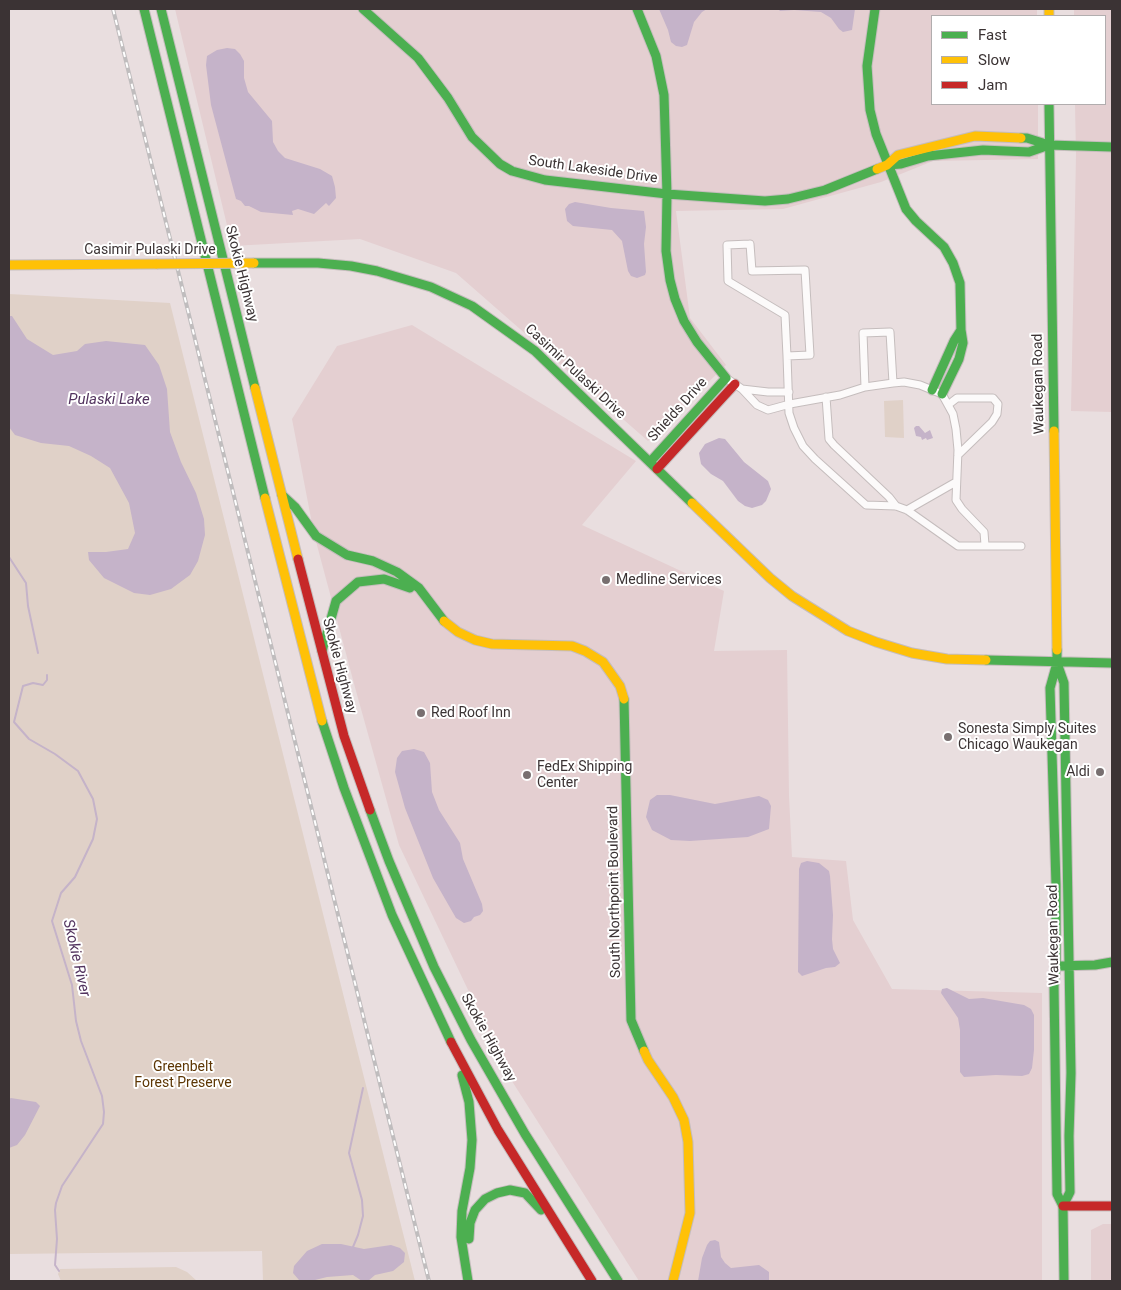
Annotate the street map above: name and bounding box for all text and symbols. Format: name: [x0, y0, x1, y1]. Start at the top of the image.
legend: [931, 15, 1106, 105]
text: Fast: [978, 26, 1007, 44]
text: Slow: [978, 51, 1010, 69]
text: Jam: [978, 76, 1008, 94]
street label: South Lakeside Drive: [527, 153, 659, 187]
street label: Skokie Highway: [221, 224, 261, 324]
street label: Casimir Pulaski Drive: [84, 242, 216, 258]
street label: Casimir Pulaski Drive: [521, 321, 629, 423]
street label: Waukegan Road: [1030, 334, 1048, 434]
street label: Shields Drive: [645, 375, 711, 445]
water label: Pulaski Lake: [68, 391, 150, 409]
place label: Medline Services: [616, 572, 722, 588]
marker: Medline Services: [600, 574, 612, 586]
street label: Skokie Highway: [318, 616, 360, 716]
place label: Red Roof Inn: [431, 705, 511, 721]
marker: Red Roof Inn: [415, 707, 427, 719]
place label: Sonesta Simply Suites Chicago Waukegan: [958, 721, 1096, 754]
marker: Sonesta Simply Suites Chicago Waukegan: [942, 731, 954, 743]
place label: FedEx Shipping Center: [537, 759, 632, 792]
place label: Aldi: [1066, 764, 1090, 780]
marker: Aldi: [1094, 766, 1106, 778]
marker: FedEx Shipping Center: [521, 769, 533, 781]
street label: South Northpoint Boulevard: [605, 806, 625, 978]
street label: Waukegan Road: [1045, 885, 1063, 985]
water label: Skokie River: [58, 918, 94, 998]
street label: Skokie Highway: [457, 991, 519, 1085]
park label: Greenbelt Forest Preserve: [134, 1059, 232, 1092]

